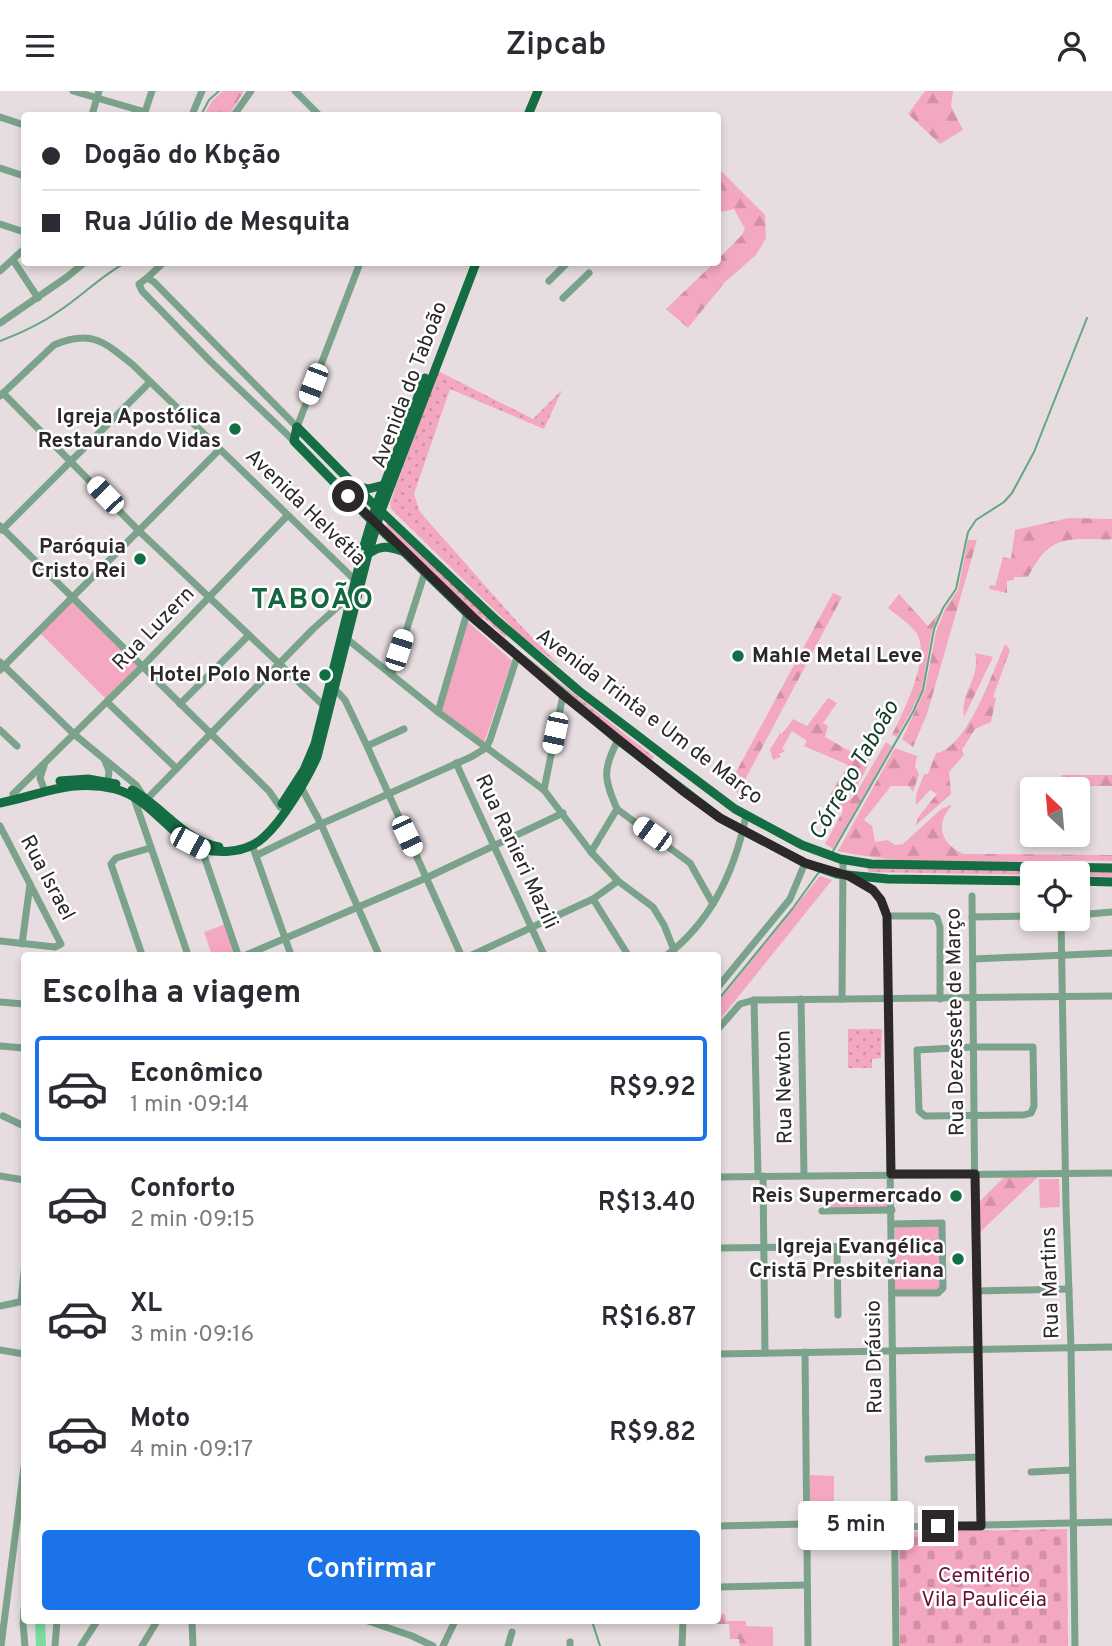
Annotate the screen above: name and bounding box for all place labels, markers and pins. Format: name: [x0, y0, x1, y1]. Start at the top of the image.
place label: Igreja Apostólica Restaurando Vidas: [38, 404, 221, 455]
marker: Igreja Apostólica Restaurando Vidas: [227, 421, 243, 437]
place label: Paróquia Cristo Rei: [31, 534, 126, 585]
marker: Paróquia Cristo Rei: [132, 551, 148, 567]
place label: Mahle Metal Leve: [752, 643, 922, 670]
marker: Mahle Metal Leve: [730, 648, 746, 664]
place label: Hotel Polo Norte: [149, 662, 311, 689]
marker: Hotel Polo Norte: [317, 667, 333, 683]
place label: Reis Supermercado: [752, 1183, 942, 1210]
marker: Reis Supermercado: [948, 1188, 964, 1204]
place label: Igreja Evangélica Cristã Presbiteriana: [749, 1234, 944, 1285]
marker: Igreja Evangélica Cristã Presbiteriana: [950, 1251, 966, 1267]

